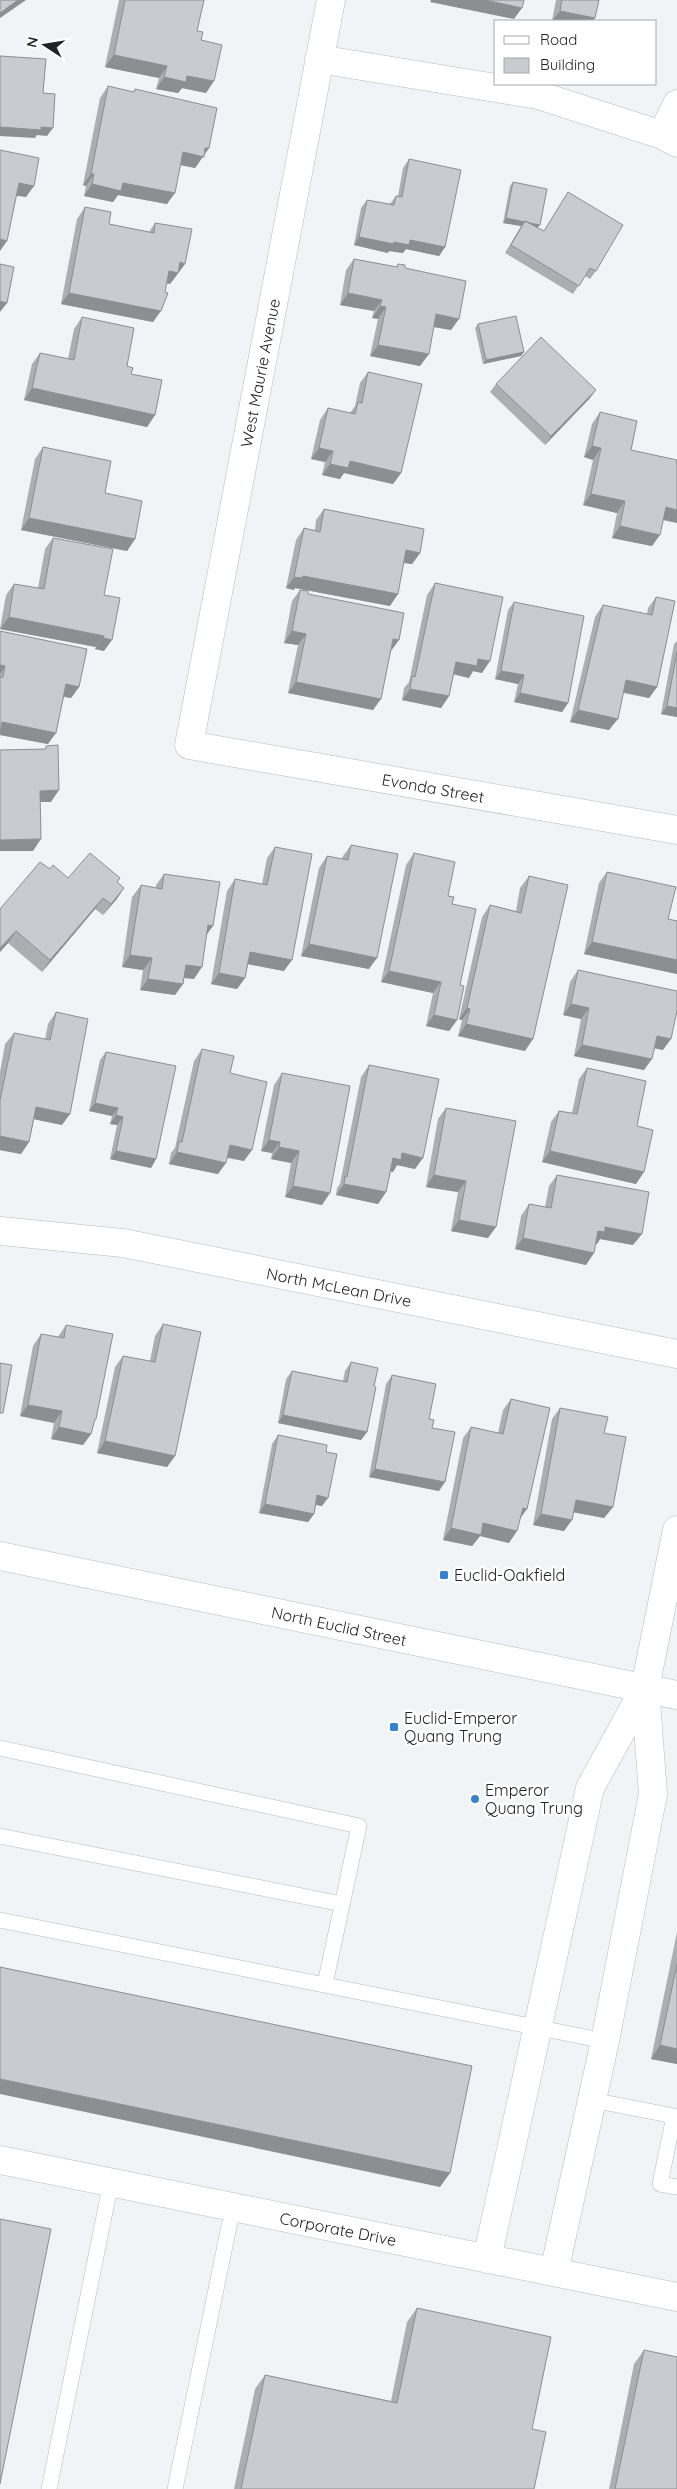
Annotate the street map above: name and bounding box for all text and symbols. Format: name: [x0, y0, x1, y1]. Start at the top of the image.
north arrow: [20, 20, 70, 70]
legend: [494, 20, 657, 85]
text: Road: [540, 30, 577, 49]
text: N: [22, 35, 42, 49]
text: Building: [540, 55, 595, 74]
street label: West Maurie Avenue: [236, 297, 284, 449]
street label: Evonda Street: [380, 769, 486, 807]
street label: North McLean Drive: [265, 1263, 413, 1311]
place label: Euclid-Oakfield: [454, 1565, 565, 1585]
marker: Euclid-Oakfield: [438, 1569, 450, 1581]
street label: North Euclid Street: [270, 1602, 408, 1650]
place label: Euclid-Emperor Quang Trung: [404, 1708, 517, 1746]
marker: Euclid-Emperor Quang Trung: [388, 1721, 400, 1733]
place label: Emperor Quang Trung: [485, 1780, 583, 1818]
marker: Emperor Quang Trung: [469, 1793, 481, 1805]
street label: Corporate Drive: [278, 2208, 398, 2250]

